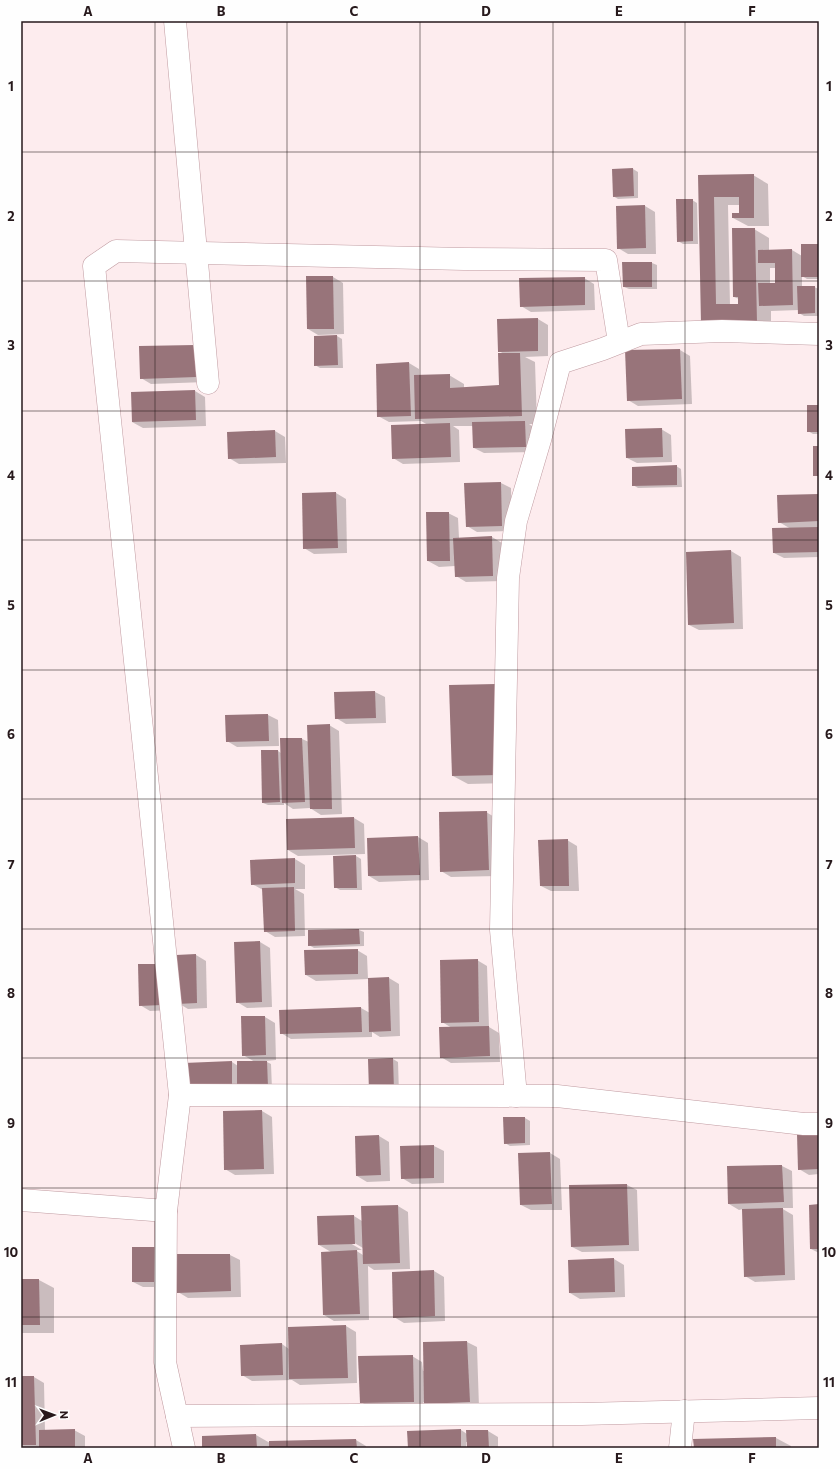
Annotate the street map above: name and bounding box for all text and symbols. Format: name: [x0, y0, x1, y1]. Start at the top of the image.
text: A: [83, 3, 93, 19]
text: B: [217, 3, 226, 19]
text: C: [350, 3, 359, 19]
text: D: [481, 3, 491, 19]
text: E: [615, 3, 623, 19]
text: F: [748, 3, 756, 19]
text: 1: [8, 78, 14, 94]
text: 1: [826, 78, 832, 94]
text: 2: [7, 208, 15, 224]
text: 2: [825, 208, 833, 224]
text: 3: [7, 337, 15, 353]
text: 3: [825, 337, 833, 353]
text: 4: [7, 467, 15, 483]
text: 4: [825, 467, 833, 483]
text: 5: [7, 597, 15, 613]
text: 5: [825, 597, 833, 613]
text: 6: [7, 726, 15, 742]
text: 6: [825, 726, 833, 742]
text: 7: [7, 856, 15, 872]
text: 7: [825, 856, 833, 872]
text: 8: [7, 985, 15, 1001]
text: 8: [825, 985, 833, 1001]
text: 9: [7, 1115, 15, 1131]
text: 9: [825, 1115, 833, 1131]
text: 10: [4, 1244, 19, 1260]
text: 10: [822, 1244, 837, 1260]
text: 11: [5, 1374, 17, 1390]
text: 11: [823, 1374, 835, 1390]
north arrow: [34, 1395, 74, 1435]
text: N: [58, 1411, 71, 1419]
text: A: [83, 1450, 93, 1466]
text: B: [217, 1450, 226, 1466]
text: C: [350, 1450, 359, 1466]
text: D: [481, 1450, 491, 1466]
text: E: [615, 1450, 623, 1466]
text: F: [748, 1450, 756, 1466]

